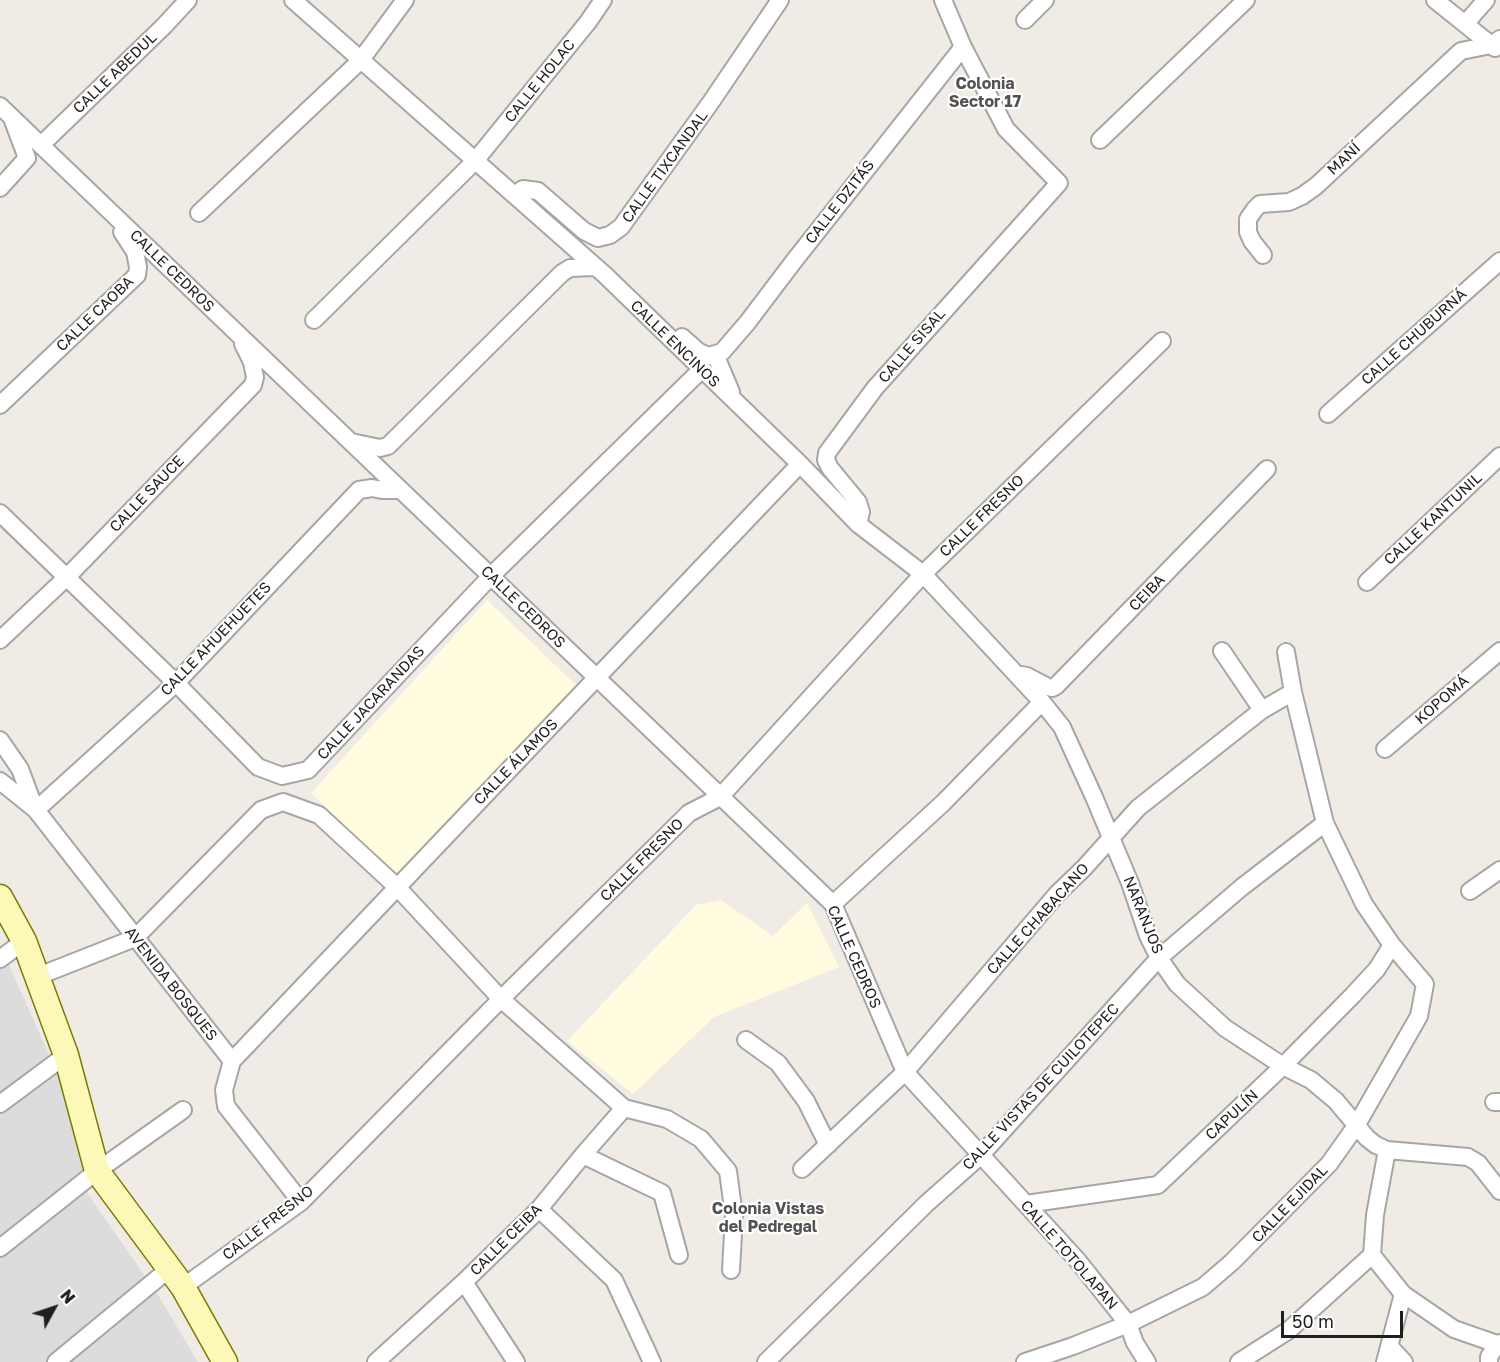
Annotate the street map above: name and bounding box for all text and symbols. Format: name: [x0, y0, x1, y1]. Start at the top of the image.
street label: CALLE ABEDUL: [69, 29, 161, 117]
street label: CALLE HOLAC: [501, 36, 579, 126]
district label: Colonia Sector 17: [949, 74, 1021, 112]
street label: CALLE TIXCANDAL: [618, 108, 712, 226]
street label: MANÍ: [1324, 139, 1364, 179]
street label: CALLE DZITÁS: [802, 156, 878, 248]
street label: CALLE CEDROS: [126, 226, 218, 316]
street label: CALLE CAOBA: [53, 273, 137, 355]
street label: CALLE CHUBURNÁ: [1358, 285, 1470, 389]
street label: CALLE ENCINOS: [626, 297, 724, 391]
street label: CALLE SISAL: [875, 305, 949, 387]
street label: CALLE SAUCE: [106, 452, 188, 536]
street label: CALLE KANTUNIL: [1380, 469, 1486, 569]
street label: CALLE FRESNO: [936, 471, 1028, 561]
street label: CALLE CEDROS: [477, 562, 569, 652]
street label: CEIBA: [1125, 571, 1169, 615]
street label: CALLE AHUEHUETES: [157, 578, 275, 700]
street label: CALLE JACARANDAS: [314, 642, 428, 764]
street label: KOPOMÁ: [1412, 672, 1472, 728]
street label: CALLE ÁLAMOS: [470, 715, 562, 809]
street label: CALLE FRESNO: [597, 815, 687, 905]
street label: CALLE CHABACANO: [983, 860, 1093, 978]
street label: NARANJOS: [1119, 874, 1167, 956]
street label: CALLE CEDROS: [823, 903, 885, 1011]
street label: AVENIDA BOSQUES: [121, 924, 221, 1044]
street label: CALLE VISTAS DE CUILOTEPEC: [959, 1000, 1123, 1174]
street label: CAPULÍN: [1202, 1086, 1262, 1144]
street label: CALLE EJIDAL: [1248, 1161, 1332, 1247]
street label: CALLE FRESNO: [219, 1182, 317, 1264]
street label: CALLE TOTOLAPAN: [1017, 1197, 1121, 1313]
district label: Colonia Vistas del Pedregal: [712, 1199, 824, 1237]
street label: CALLE CEIBA: [466, 1200, 546, 1280]
north arrow: [24, 1278, 84, 1338]
text: N: [56, 1285, 79, 1308]
scale bar: [1284, 1299, 1406, 1337]
text: 50 m: [1292, 1310, 1334, 1332]

